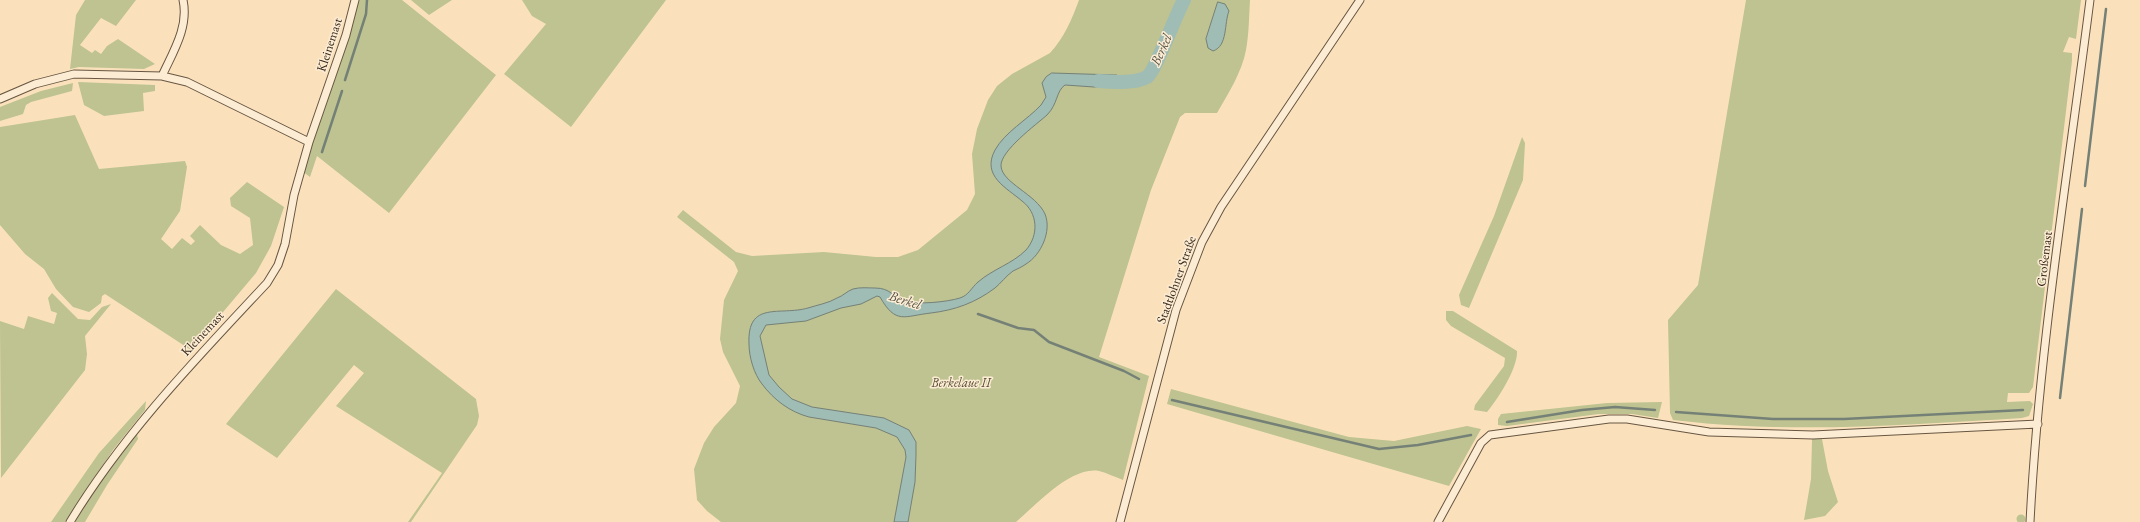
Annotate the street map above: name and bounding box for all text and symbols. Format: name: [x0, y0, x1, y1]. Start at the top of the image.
street label: Kleinemast: [314, 16, 346, 74]
water label: Berkel: [1148, 32, 1176, 68]
street label: Großemast: [2034, 231, 2056, 287]
street label: Stadtlohner Straße: [1154, 234, 1200, 326]
water label: Berkel: [887, 288, 923, 314]
street label: Kleinemast: [178, 308, 228, 360]
park label: Berkelaue II: [931, 375, 991, 391]

